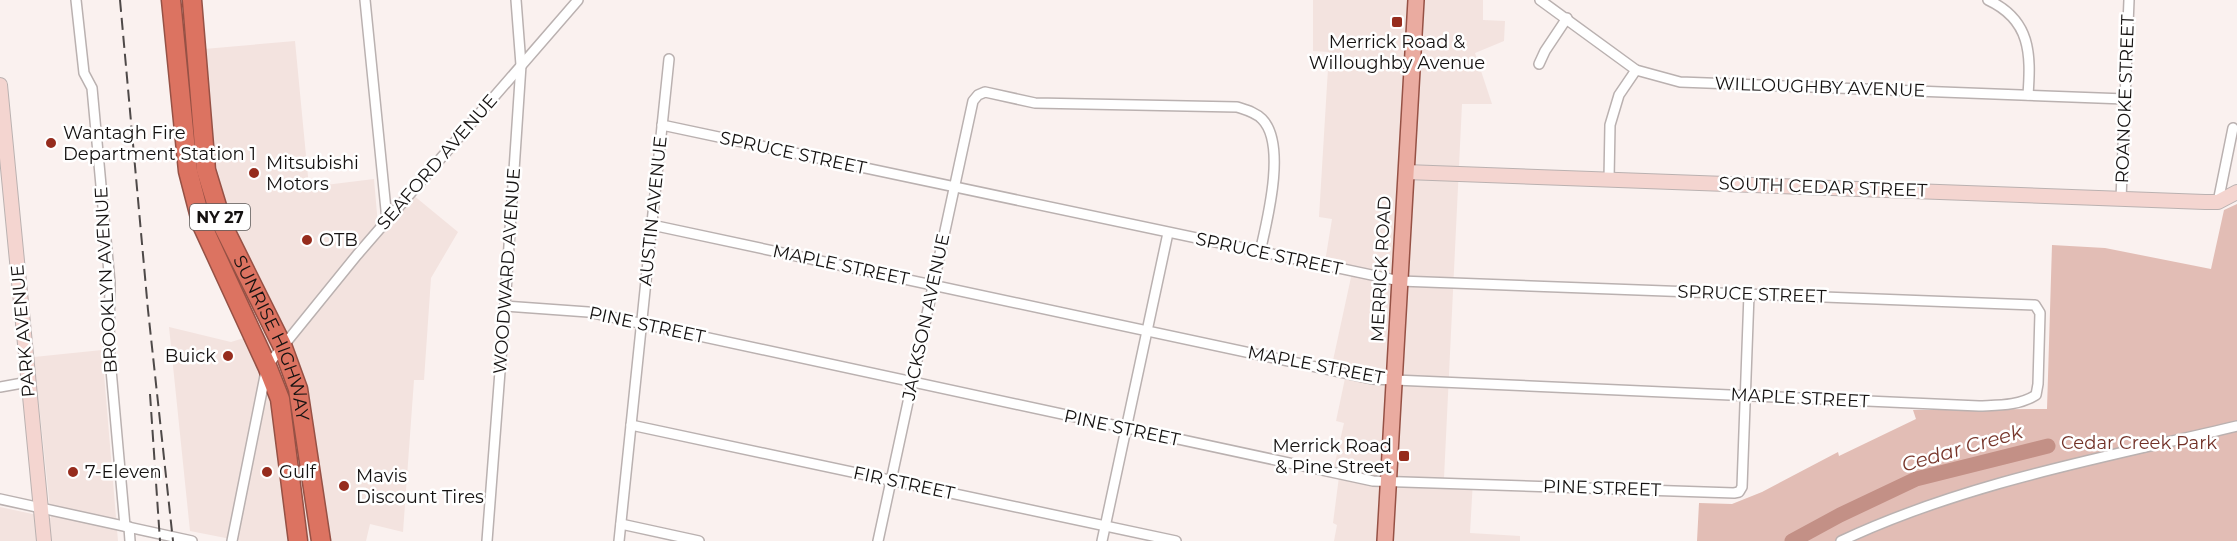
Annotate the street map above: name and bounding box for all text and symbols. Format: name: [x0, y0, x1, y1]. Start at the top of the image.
street label: ROANOKE STREET: [2111, 14, 2139, 184]
marker: Merrick Road & Willoughby Avenue: [1390, 15, 1404, 29]
place label: Merrick Road & Willoughby Avenue: [1309, 31, 1485, 74]
street label: WILLOUGHBY AVENUE: [1714, 72, 1926, 102]
street label: SEAFORD AVENUE: [372, 90, 502, 234]
place label: Wantagh Fire Department Station 1: [63, 122, 256, 165]
street label: SPRUCE STREET: [718, 127, 869, 179]
street label: AUSTIN AVENUE: [634, 135, 672, 287]
marker: Wantagh Fire Department Station 1: [44, 136, 58, 150]
place label: Mitsubishi Motors: [266, 152, 359, 195]
marker: Mitsubishi Motors: [247, 166, 261, 180]
street label: WOODWARD AVENUE: [489, 167, 525, 375]
street label: SOUTH CEDAR STREET: [1718, 172, 1928, 202]
street label: BROOKLYN AVENUE: [90, 186, 122, 374]
street label: MERRICK ROAD: [1366, 195, 1396, 343]
road number: NY 27: [190, 204, 250, 230]
street label: SPRUCE STREET: [1194, 228, 1345, 280]
place label: OTB: [319, 229, 358, 251]
street label: JACKSON AVENUE: [897, 232, 954, 403]
marker: OTB: [300, 233, 314, 247]
street label: MAPLE STREET: [771, 240, 912, 290]
street label: SUNRISE HIGHWAY: [228, 252, 314, 423]
street label: PARK AVENUE: [6, 264, 40, 398]
street label: SPRUCE STREET: [1677, 280, 1828, 308]
street label: PINE STREET: [587, 302, 708, 348]
street label: MAPLE STREET: [1246, 341, 1387, 389]
place label: Buick: [165, 345, 216, 367]
marker: Buick: [221, 349, 235, 363]
street label: MAPLE STREET: [1730, 383, 1871, 413]
street label: PINE STREET: [1062, 405, 1183, 451]
water label: Cedar Creek: [1899, 419, 2026, 477]
park label: Cedar Creek Park: [2061, 432, 2217, 454]
place label: Merrick Road & Pine Street: [1272, 435, 1392, 478]
marker: Merrick Road & Pine Street: [1397, 449, 1411, 463]
place label: 7-Eleven: [85, 461, 162, 483]
place label: Gulf: [279, 461, 317, 483]
street label: FIR STREET: [851, 462, 957, 505]
marker: 7-Eleven: [66, 465, 80, 479]
marker: Gulf: [260, 465, 274, 479]
place label: Mavis Discount Tires: [356, 465, 484, 508]
street label: PINE STREET: [1543, 475, 1662, 501]
marker: Mavis Discount Tires: [337, 479, 351, 493]

